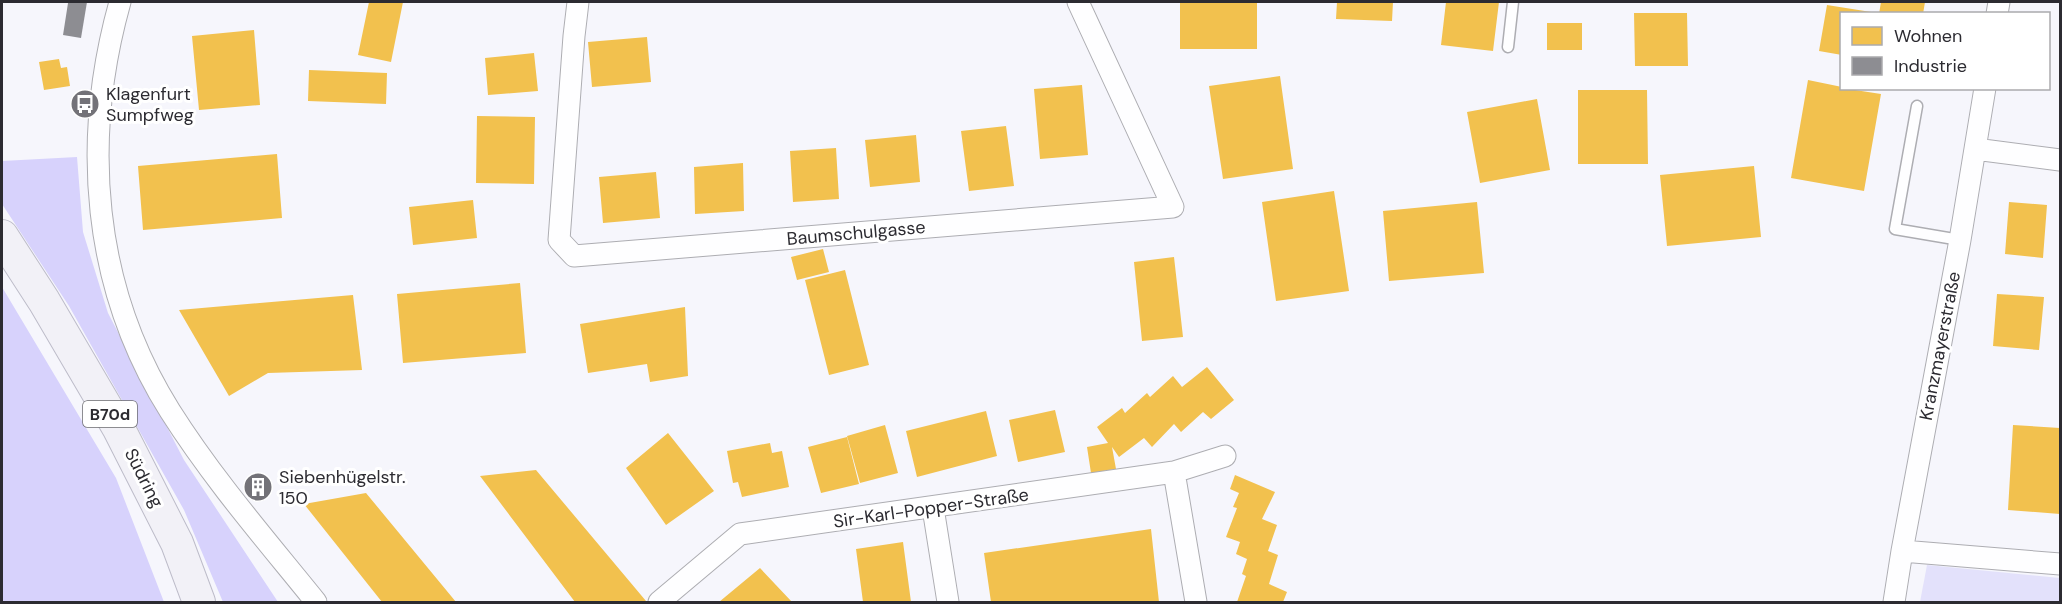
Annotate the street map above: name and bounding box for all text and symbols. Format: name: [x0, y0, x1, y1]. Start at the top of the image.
legend: [1840, 12, 2050, 90]
text: Wohnen: [1894, 24, 1962, 48]
text: Industrie: [1894, 54, 1967, 78]
place label: Klagenfurt Sumpfweg: [106, 82, 194, 127]
bus stop icon: Klagenfurt Sumpfweg: [69, 88, 101, 120]
street label: Baumschulgasse: [786, 215, 926, 251]
street label: Kranzmayerstraße: [1914, 270, 1966, 422]
road number: B70d: [83, 401, 137, 427]
street label: Südring: [119, 444, 169, 512]
place label: Siebenhügelstr. 150: [279, 465, 406, 510]
building icon: Siebenhügelstr. 150: [242, 471, 274, 503]
street label: Sir-Karl-Popper-Straße: [832, 482, 1030, 534]

